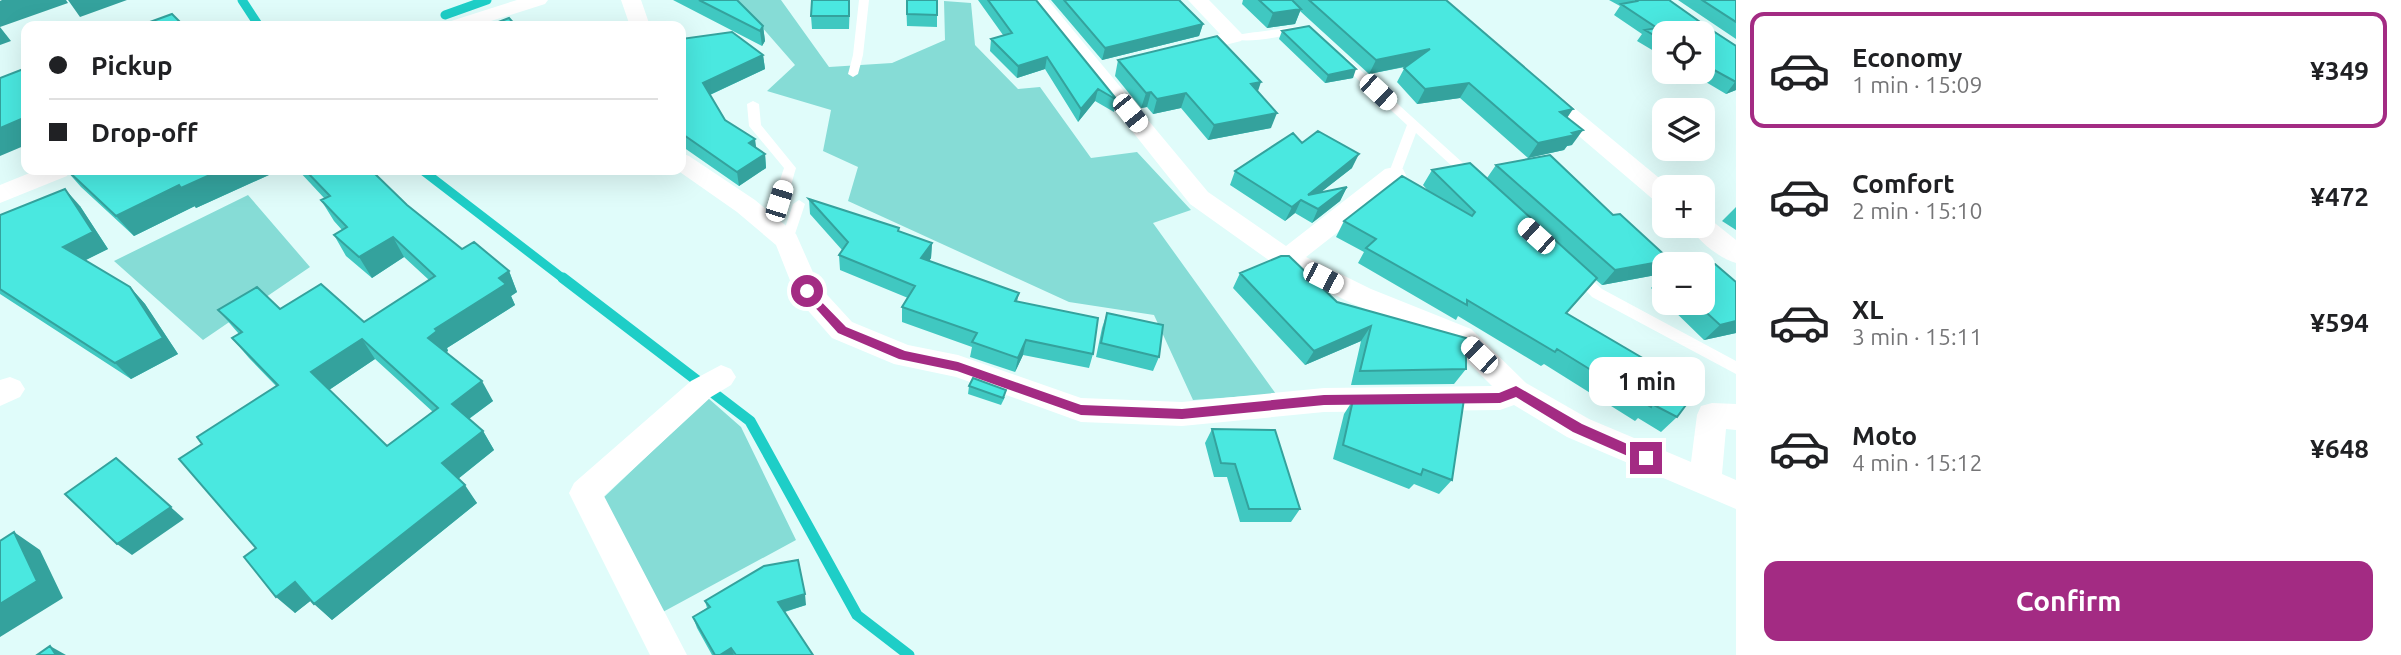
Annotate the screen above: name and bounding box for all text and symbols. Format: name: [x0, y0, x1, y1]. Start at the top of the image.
map controls: [1652, 21, 1715, 315]
button: locate: [1652, 21, 1715, 84]
icon: car: [1768, 39, 1831, 102]
text: Economy: [1852, 43, 1962, 72]
text: Pickup: [91, 51, 173, 80]
text: ¥349: [2310, 56, 2369, 85]
car: [1356, 70, 1401, 114]
text: 1 min · 15:09: [1852, 72, 1983, 97]
car: [1109, 90, 1152, 136]
button: layers: [1652, 98, 1715, 161]
text: Drop-off: [91, 118, 198, 147]
icon: car: [1768, 165, 1831, 228]
text: Comfort: [1852, 169, 1955, 198]
button: +: [1652, 175, 1715, 238]
car: [763, 178, 796, 224]
text: ¥472: [2310, 182, 2369, 211]
text: 2 min · 15:10: [1852, 198, 1983, 223]
car: [1514, 214, 1559, 258]
button: −: [1652, 252, 1715, 315]
car: [1300, 259, 1347, 297]
route start: [791, 275, 823, 307]
icon: car: [1768, 291, 1831, 354]
text: XL: [1852, 295, 1883, 324]
text: ¥594: [2310, 308, 2369, 337]
text: 3 min · 15:11: [1852, 324, 1983, 349]
car: [1457, 333, 1502, 377]
callout: 1 min: [1588, 356, 1704, 406]
text: 1 min: [1618, 369, 1676, 394]
icon: car: [1768, 417, 1831, 480]
text: Moto: [1852, 421, 1917, 450]
text: ¥648: [2310, 434, 2369, 463]
route end: [1630, 442, 1662, 474]
text: 4 min · 15:12: [1852, 450, 1983, 475]
button: Confirm: [1764, 561, 2373, 641]

